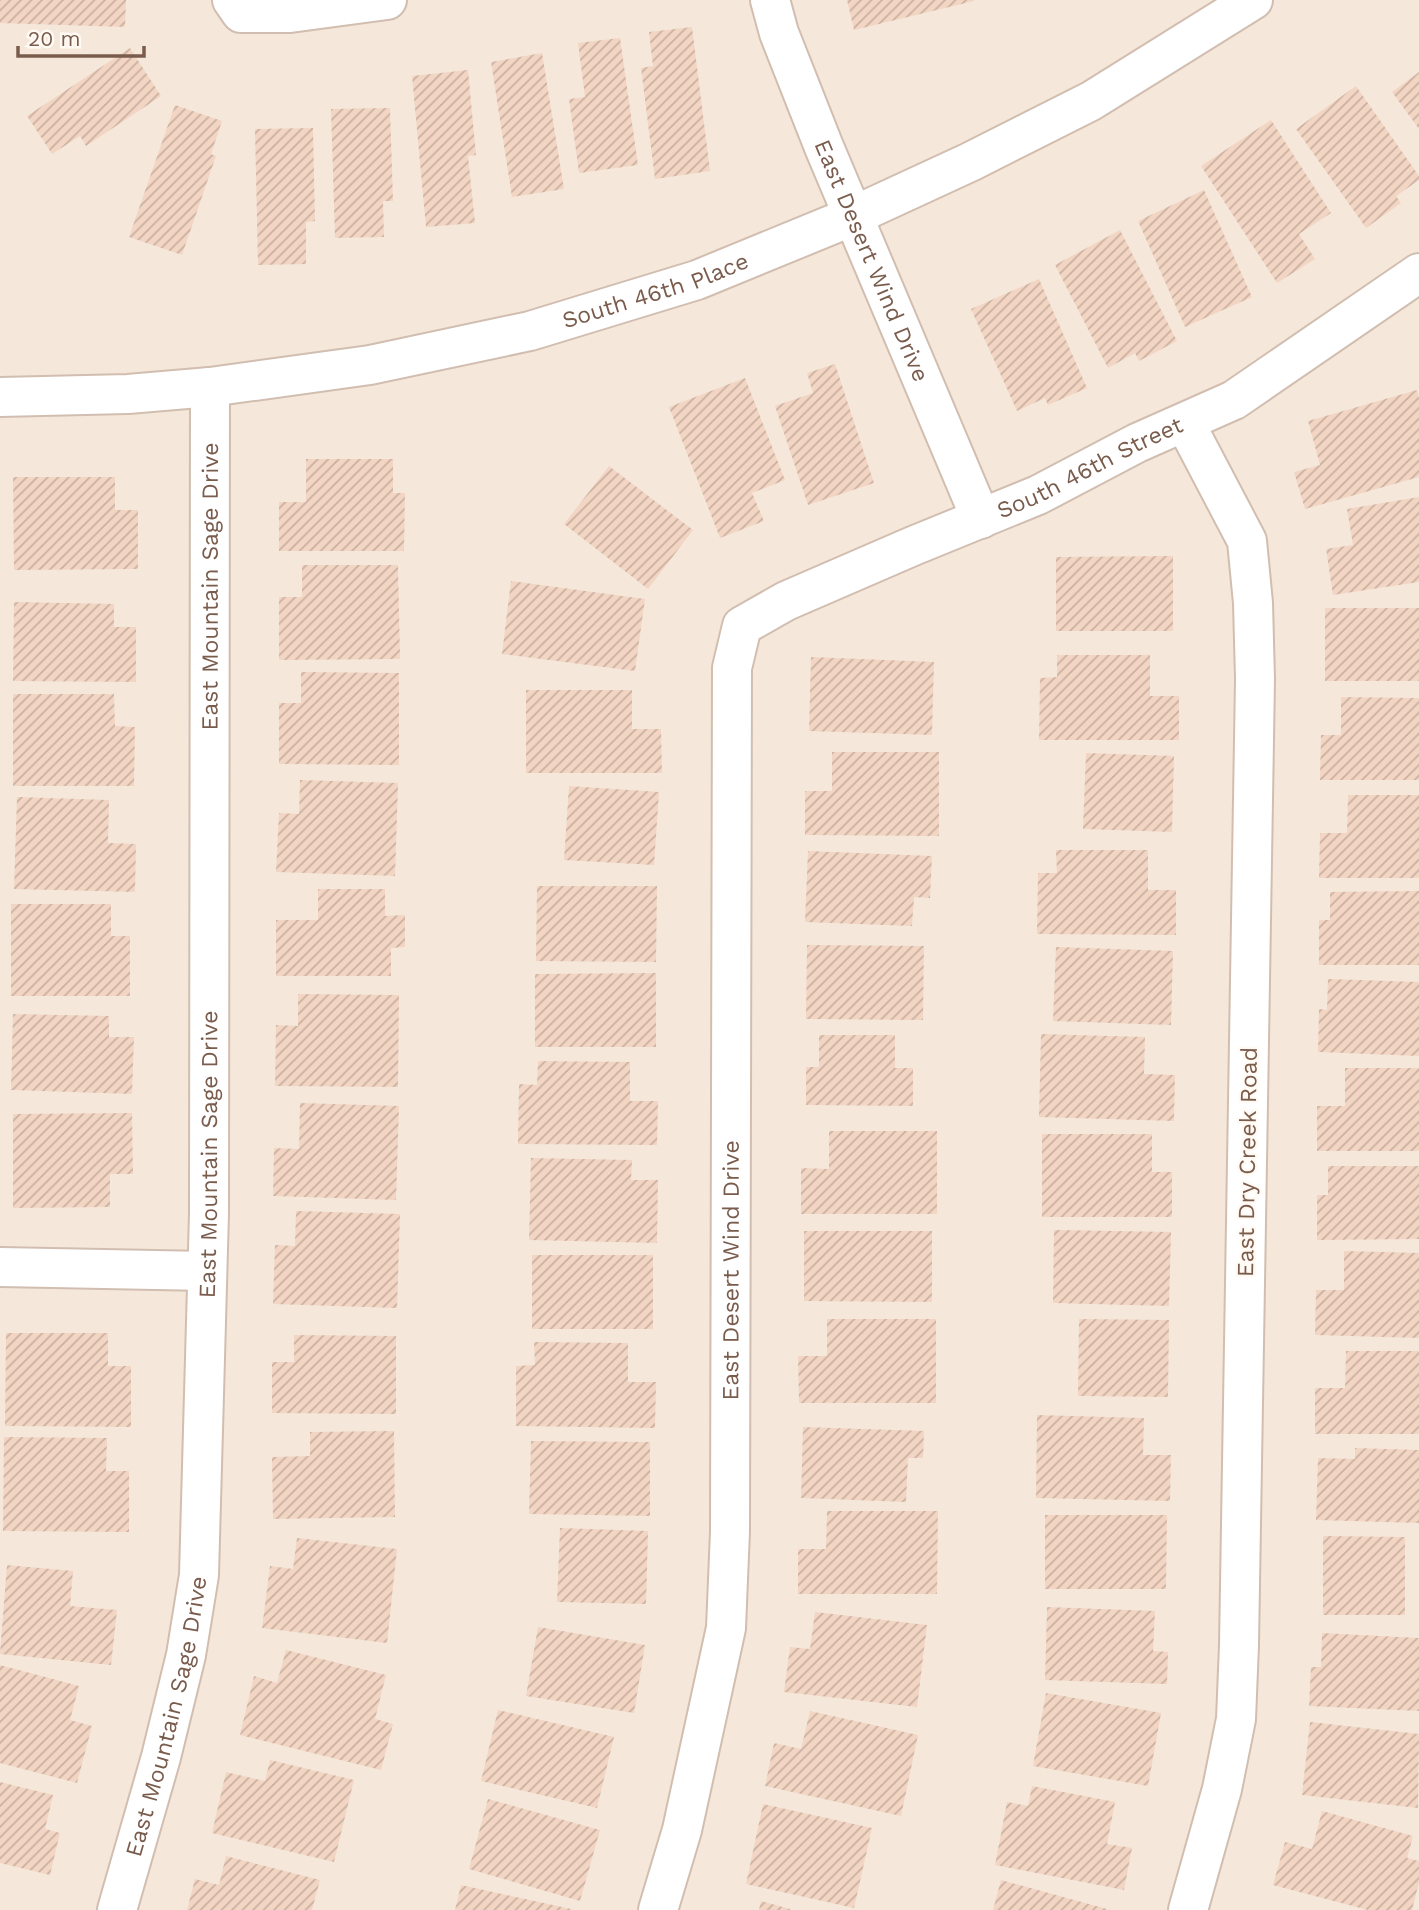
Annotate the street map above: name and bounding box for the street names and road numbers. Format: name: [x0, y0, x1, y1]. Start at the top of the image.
street label: East Desert Wind Drive: [808, 136, 934, 386]
street label: South 46th Place: [559, 247, 753, 334]
street label: South 46th Street: [993, 411, 1187, 524]
street label: East Mountain Sage Drive: [197, 442, 224, 730]
street label: East Mountain Sage Drive: [194, 1010, 223, 1299]
street label: East Dry Creek Road: [1232, 1047, 1263, 1277]
street label: East Desert Wind Drive: [717, 1140, 745, 1400]
street label: East Mountain Sage Drive: [120, 1574, 213, 1860]

